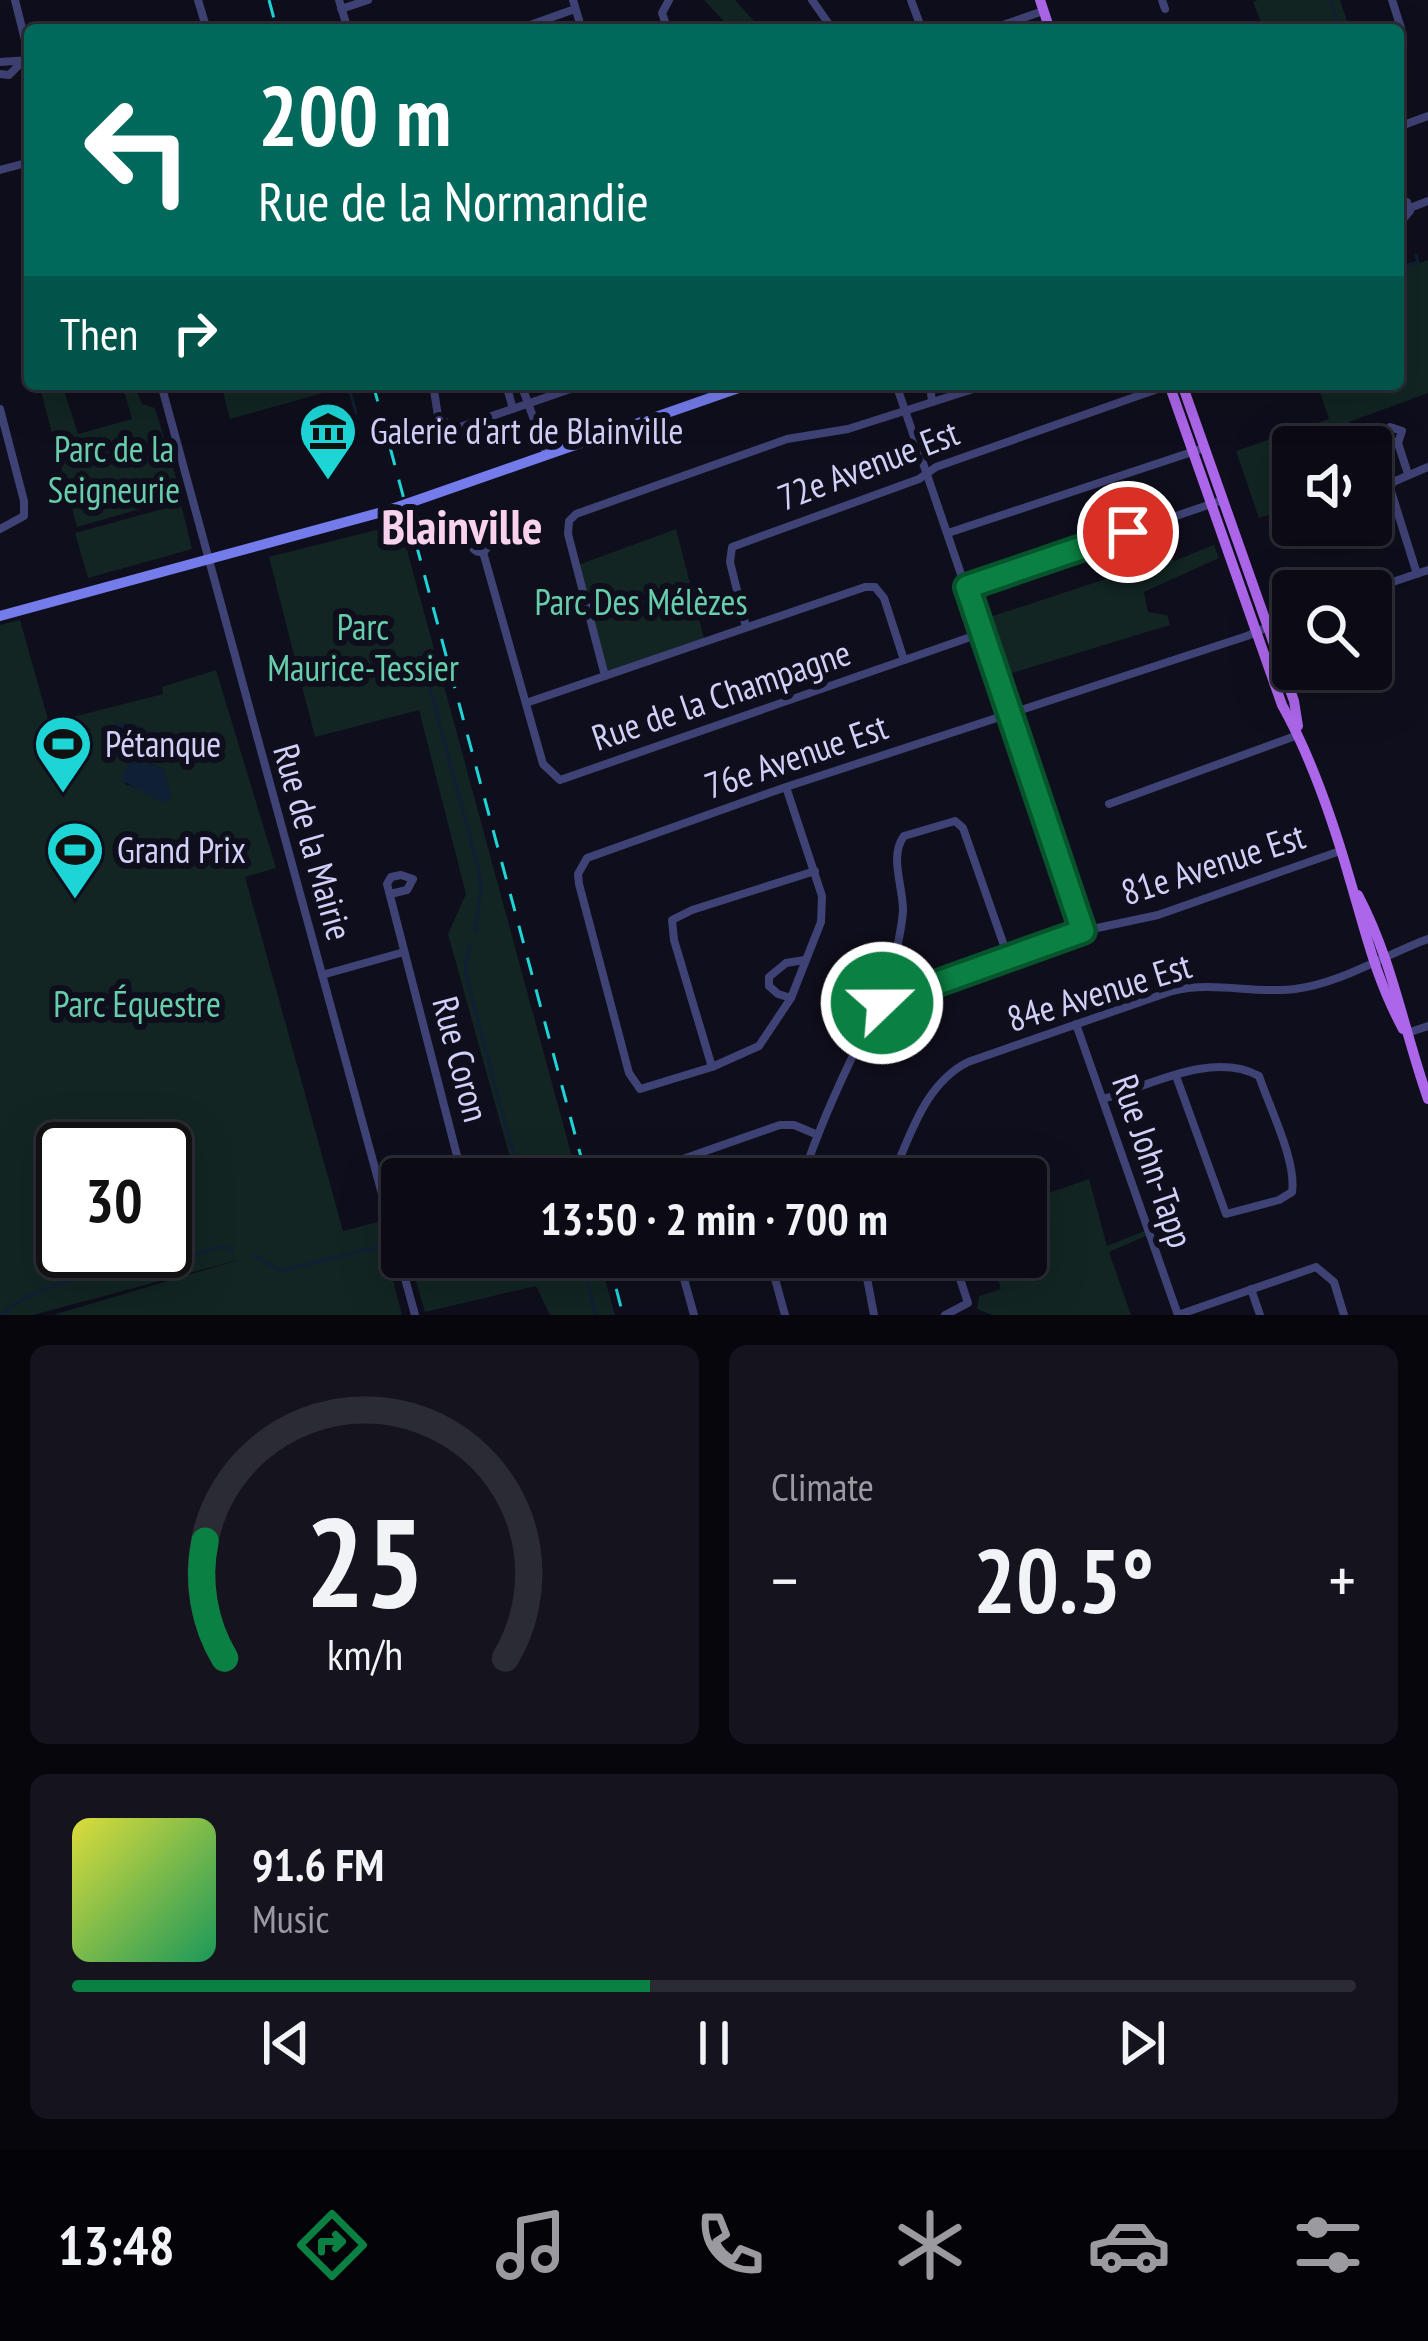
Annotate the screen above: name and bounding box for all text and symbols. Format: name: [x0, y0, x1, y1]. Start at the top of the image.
text: 200 m: [258, 60, 451, 169]
icon: left: [60, 72, 216, 228]
text: Rue de la Normandie: [258, 166, 649, 236]
icon: right: [162, 300, 228, 366]
text: Then: [60, 304, 138, 362]
museum icon: Galerie d'art de Blainville: [297, 400, 359, 482]
place label: Galerie d'art de Blainville: [370, 407, 683, 454]
street label: 72e Avenue Est: [771, 408, 965, 521]
park label: Parc de la Seigneurie: [48, 425, 180, 513]
map controls: [1272, 426, 1392, 690]
button: sound: [1272, 426, 1392, 546]
pin: [1077, 481, 1179, 583]
district label: Blainville: [381, 495, 543, 557]
icon: arrive: [1095, 499, 1161, 565]
button: search: [1272, 570, 1392, 690]
park label: Parc Des Mélèzes: [534, 578, 748, 625]
park label: Parc Maurice-Tessier: [267, 603, 459, 691]
street label: Rue de la Champagne: [585, 628, 856, 761]
street label: 76e Avenue Est: [698, 702, 893, 809]
sports icon: Pétanque: [32, 713, 94, 795]
place label: Pétanque: [105, 720, 221, 767]
street label: Rue de la Mairie: [263, 738, 364, 945]
street label: 81e Avenue Est: [1115, 812, 1311, 915]
sports icon: Grand Prix: [44, 819, 106, 901]
place label: Grand Prix: [117, 826, 246, 873]
position arrow: [819, 940, 945, 1066]
street label: 84e Avenue Est: [1001, 941, 1197, 1042]
park label: Parc Équestre: [53, 980, 221, 1027]
street label: Rue Coron: [422, 991, 501, 1127]
street label: Rue John-Tapp: [1102, 1068, 1205, 1254]
speed limit sign: 30: [36, 1122, 192, 1278]
text: 13:50 · 2 min · 700 m: [540, 1189, 888, 1247]
text: Climate: [771, 1461, 874, 1512]
text: 25: [305, 1480, 424, 1641]
text: 20.5°: [973, 1521, 1154, 1638]
text: −: [771, 1537, 798, 1622]
text: +: [1329, 1537, 1356, 1622]
text: km/h: [326, 1625, 403, 1681]
text: 91.6 FM: [252, 1835, 384, 1893]
text: Music: [252, 1893, 329, 1944]
icon: previous: [253, 2010, 319, 2076]
icon: pause: [681, 2010, 747, 2076]
icon: next: [1109, 2010, 1175, 2076]
icon: directions: [290, 2203, 374, 2287]
icon: music: [489, 2203, 573, 2287]
icon: phone: [688, 2203, 772, 2287]
icon: climate: [888, 2203, 972, 2287]
icon: car: [1087, 2203, 1171, 2287]
icon: filters: [1286, 2203, 1370, 2287]
text: 13:48: [58, 2210, 174, 2280]

